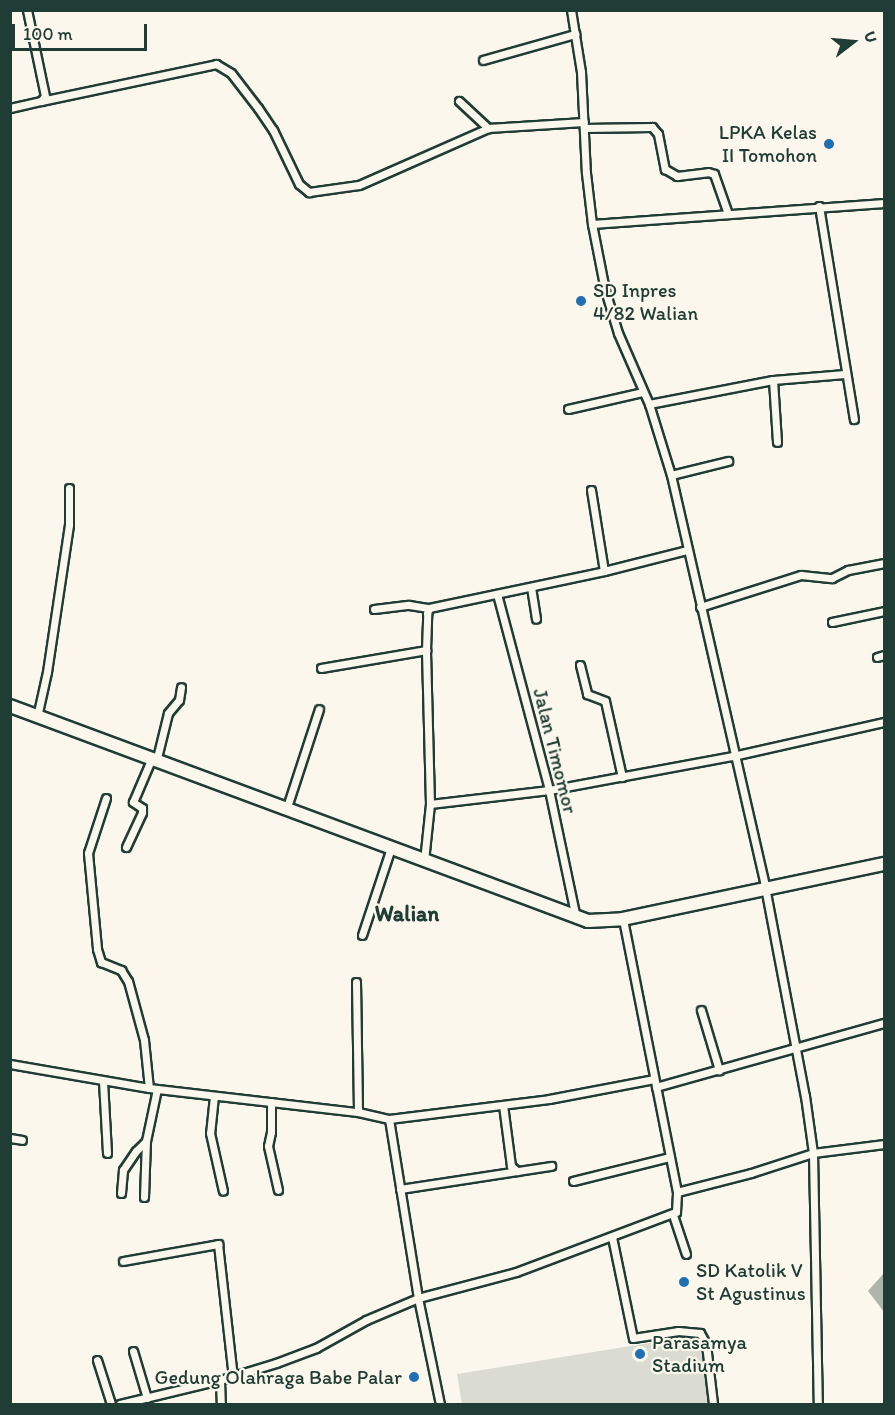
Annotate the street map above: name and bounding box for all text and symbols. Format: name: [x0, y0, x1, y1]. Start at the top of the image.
scale bar: [15, 12, 150, 50]
north arrow: [823, 12, 883, 72]
text: 100 m: [23, 23, 73, 45]
text: U: [860, 29, 881, 45]
place label: LPKA Kelas II Tomohon: [719, 120, 817, 167]
marker: LPKA Kelas II Tomohon: [822, 137, 836, 151]
place label: SD Inpres 4/82 Walian: [593, 278, 698, 325]
marker: SD Inpres 4/82 Walian: [574, 294, 588, 308]
street label: Jalan Timomor: [528, 686, 582, 816]
district label: Walian: [375, 901, 439, 927]
place label: SD Katolik V St Agustinus: [696, 1258, 806, 1305]
marker: SD Katolik V St Agustinus: [677, 1275, 691, 1289]
place label: Parasamya Stadium: [652, 1330, 747, 1377]
marker: Parasamya Stadium: [633, 1347, 647, 1361]
place label: Gedung Olahraga Babe Palar: [156, 1365, 402, 1389]
marker: Gedung Olahraga Babe Palar: [407, 1370, 421, 1384]

